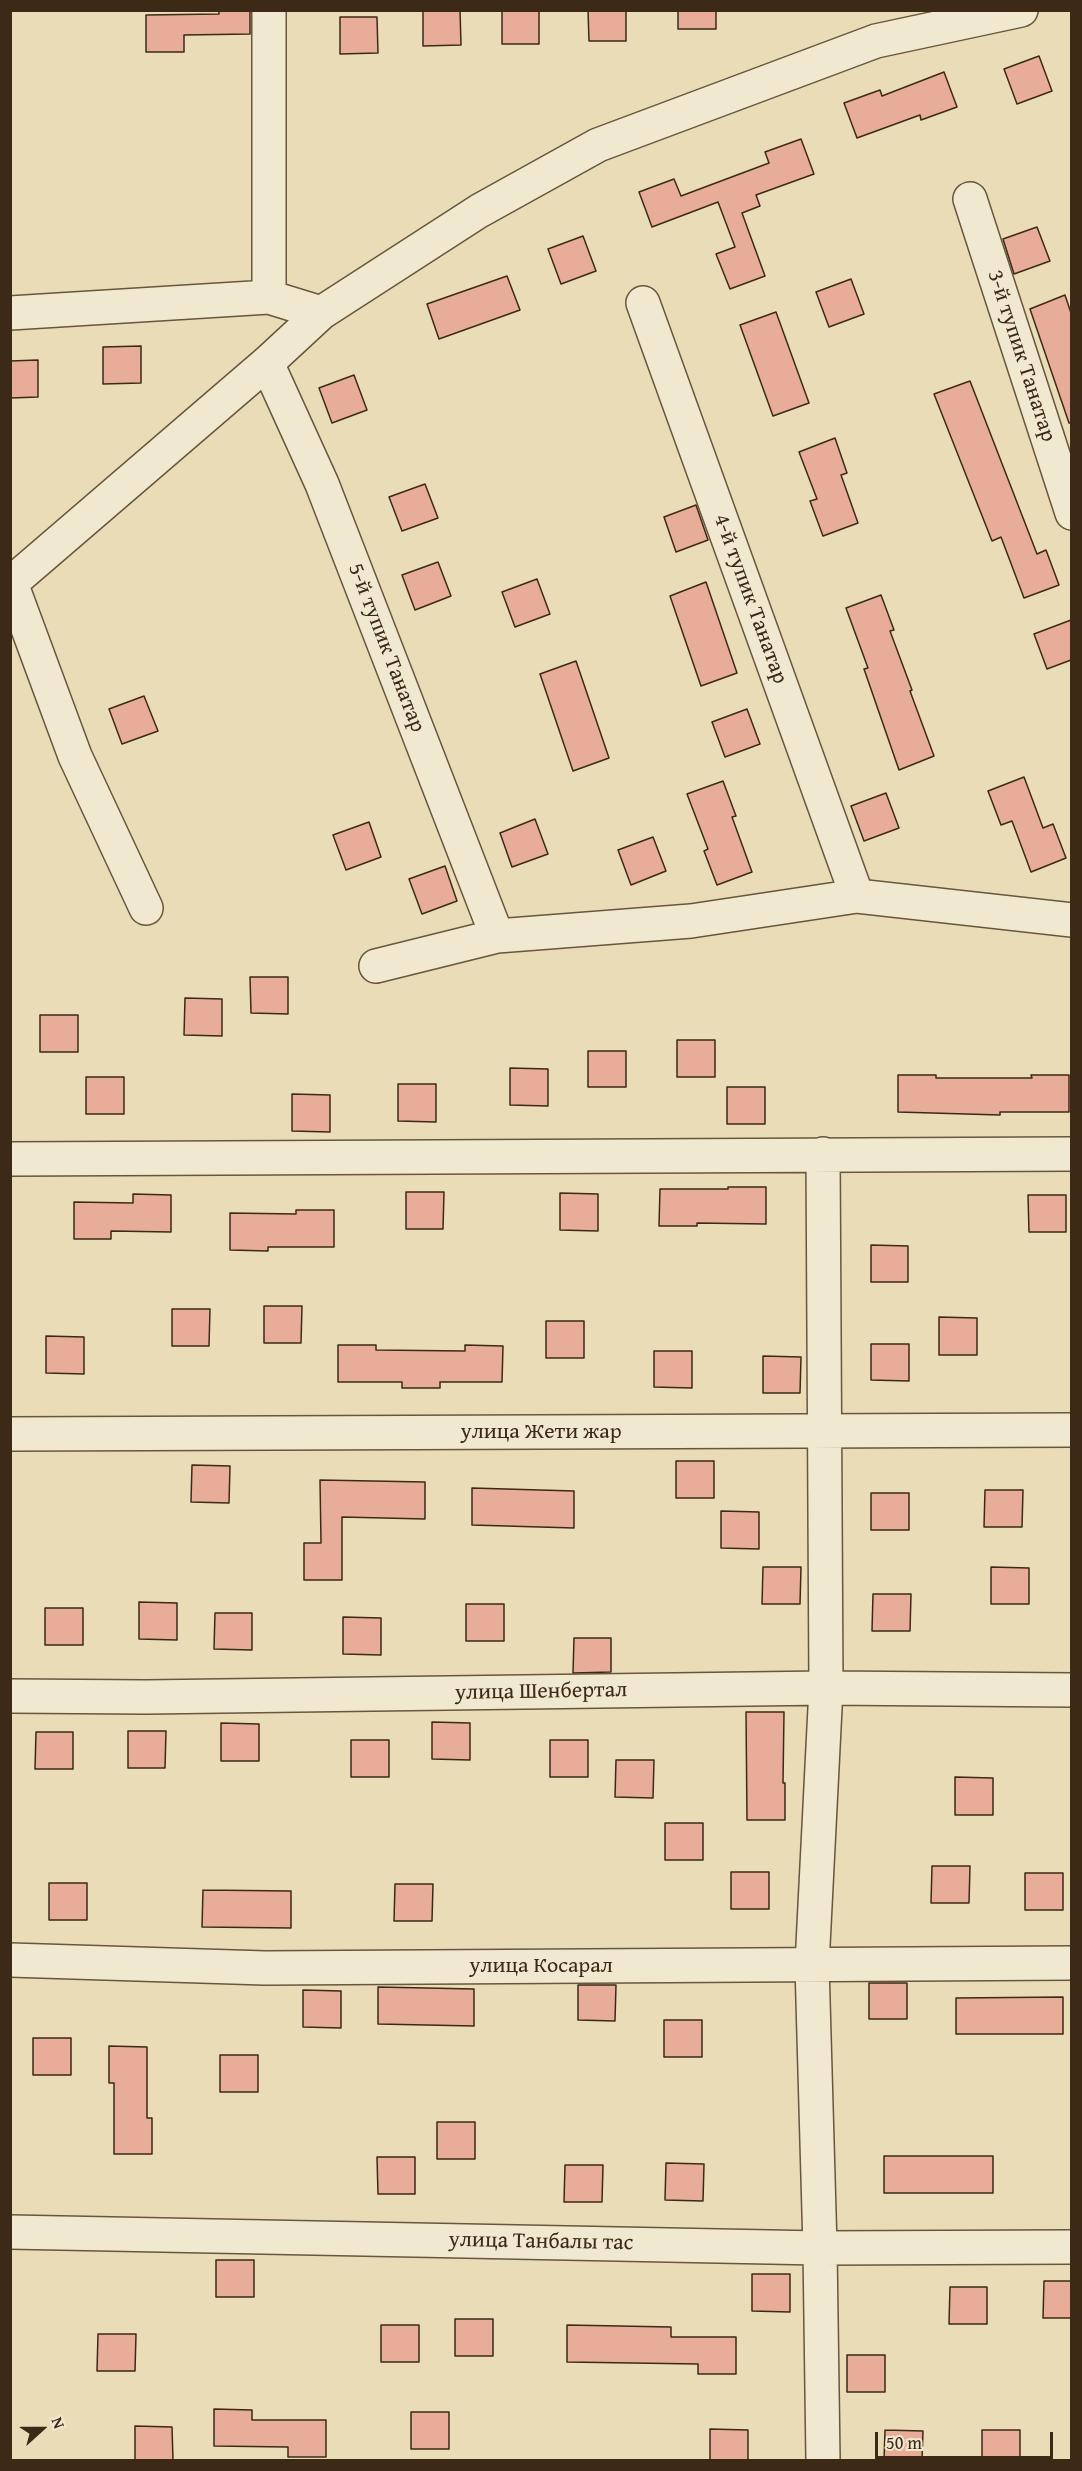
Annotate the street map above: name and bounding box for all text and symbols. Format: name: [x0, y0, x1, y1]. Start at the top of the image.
street label: 3-й тупик Танатар: [981, 267, 1061, 445]
street label: 4-й тупик Танатар: [707, 510, 793, 688]
street label: 5-й тупик Танатар: [342, 560, 430, 736]
street label: улица Жети жар: [460, 1419, 622, 1445]
street label: улица Шенбертал: [455, 1677, 627, 1707]
street label: улица Косарал: [469, 1953, 613, 1979]
street label: улица Танбалы тас: [448, 2227, 634, 2257]
north arrow: [12, 2399, 72, 2459]
text: N: [46, 2413, 72, 2432]
scale bar: [878, 2420, 1056, 2458]
text: 50 m: [886, 2429, 922, 2456]

